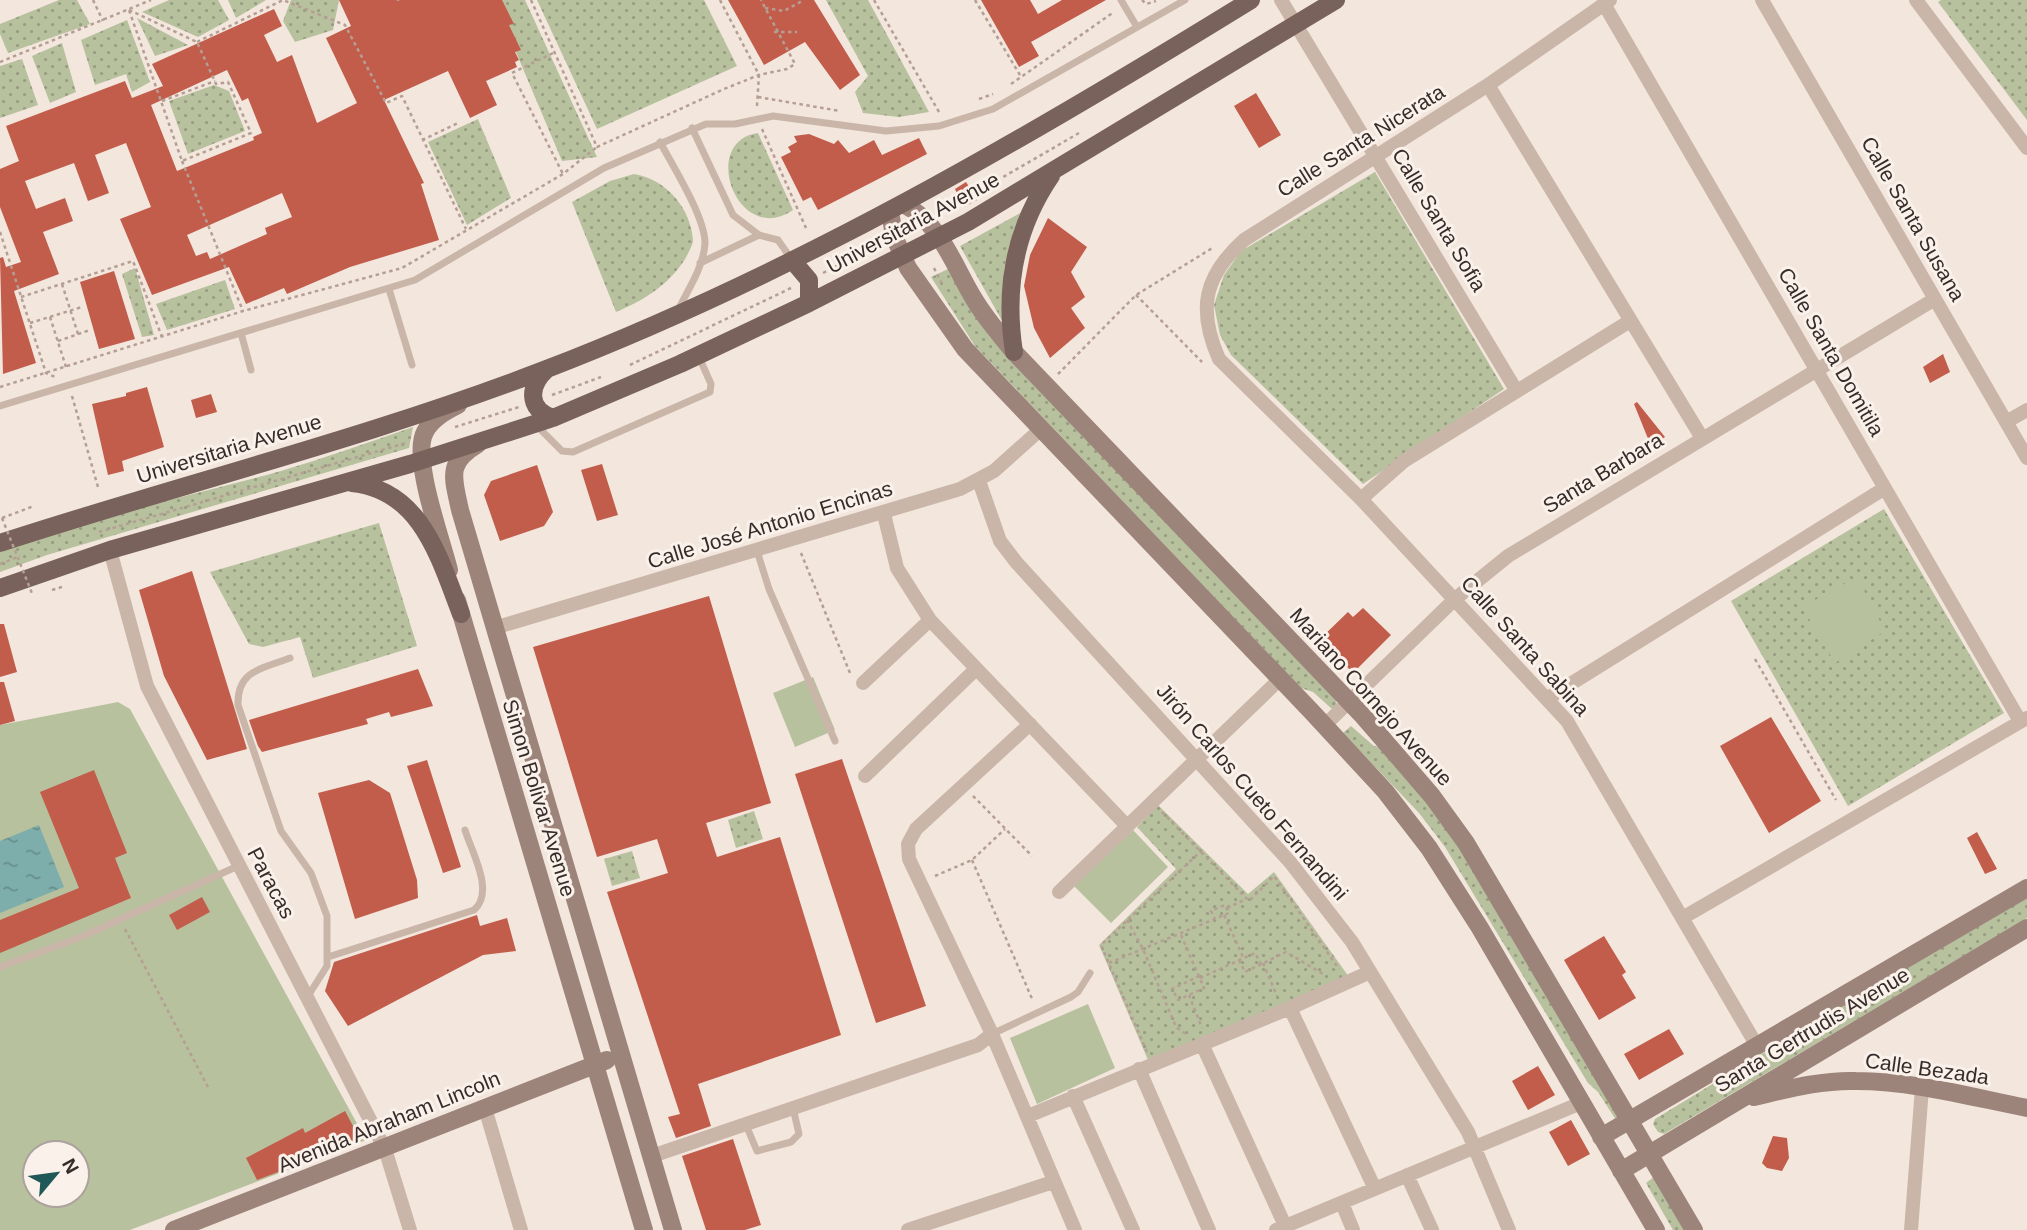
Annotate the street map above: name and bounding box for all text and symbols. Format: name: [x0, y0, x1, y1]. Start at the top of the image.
street label: Calle Santa Nicerata: [1273, 80, 1449, 201]
street label: Calle Santa Susana: [1857, 133, 1970, 305]
street label: Calle Santa Sofia: [1388, 144, 1491, 295]
street label: Universitaria Avenue: [822, 167, 1003, 278]
street label: Calle Santa Domitila: [1774, 264, 1889, 440]
street label: Universitaria Avenue: [134, 409, 324, 488]
street label: Santa Barbara: [1539, 428, 1667, 517]
street label: Calle José Antonio Encinas: [645, 476, 895, 573]
street label: Calle Santa Sabina: [1457, 571, 1594, 720]
street label: Mariano Cornejo Avenue: [1286, 603, 1457, 790]
street label: Jirón Carlos Cueto Fernandini: [1152, 679, 1353, 904]
street label: Simon Bolivar Avenue: [499, 696, 580, 899]
street label: Paracas: [243, 843, 300, 922]
street label: Santa Gertrudis Avenue: [1710, 962, 1913, 1097]
street label: Calle Bezada: [1864, 1048, 1991, 1089]
street label: Avenida Abraham Lincoln: [274, 1066, 503, 1177]
north arrow: [21, 1139, 91, 1209]
text: N: [58, 1155, 83, 1177]

